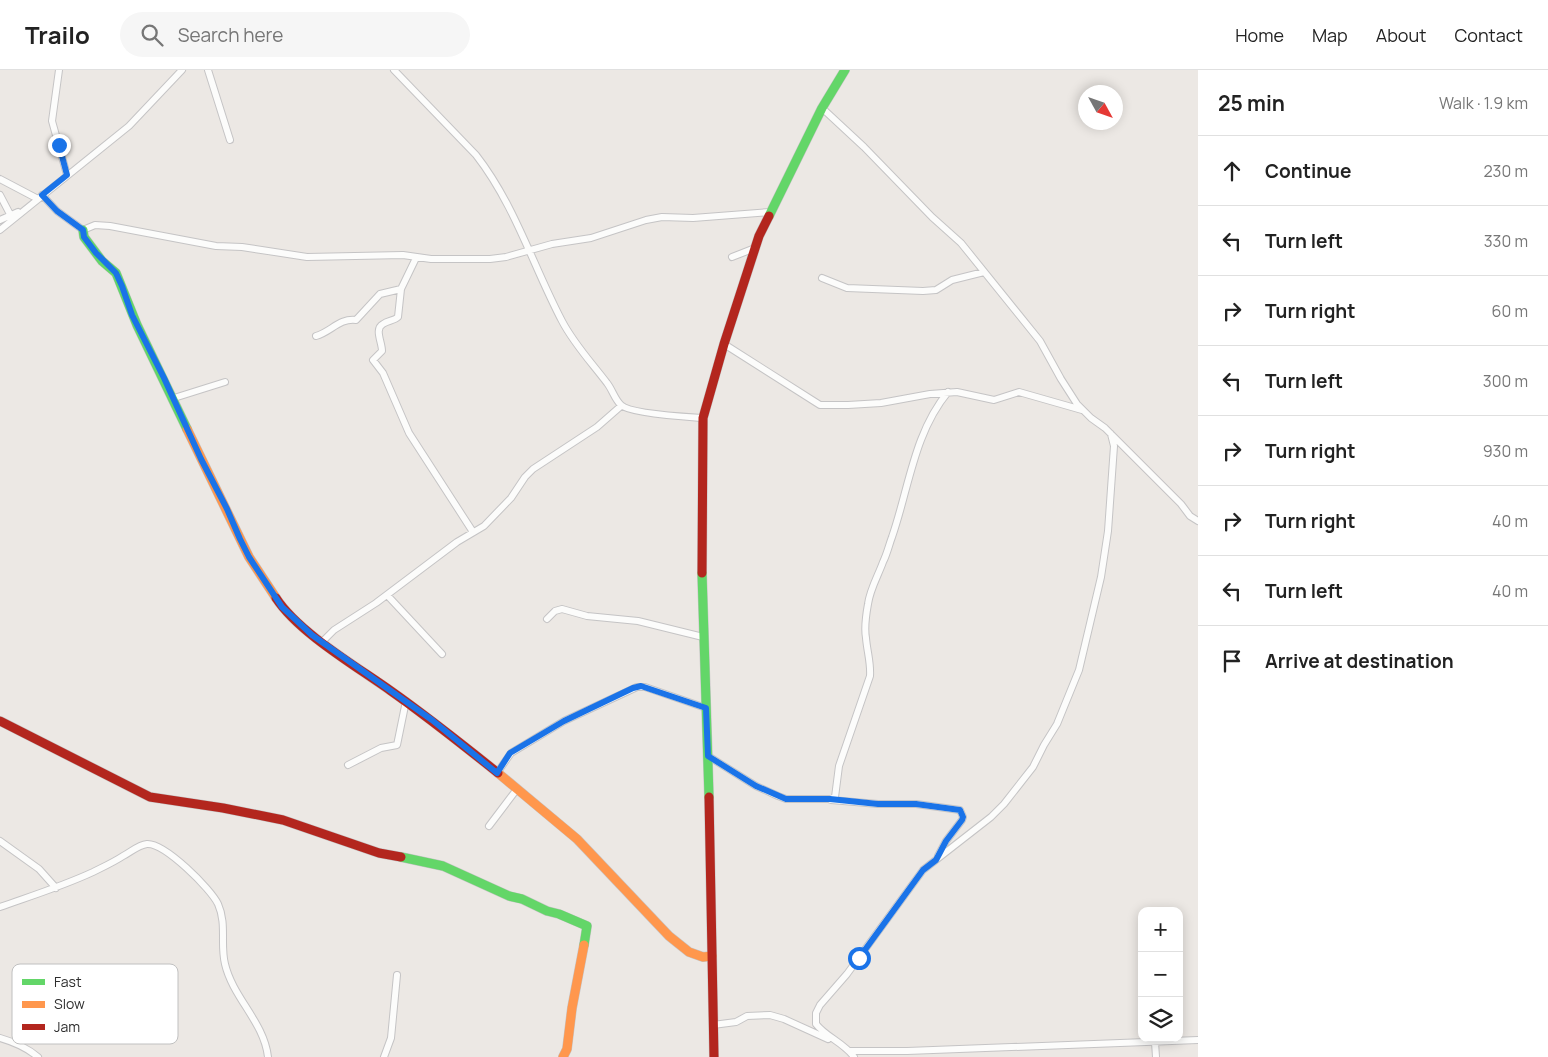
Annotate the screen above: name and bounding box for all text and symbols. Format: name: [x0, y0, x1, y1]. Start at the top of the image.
search box: [120, 12, 470, 57]
text: Trailo: [25, 18, 90, 51]
icon: search: [138, 21, 166, 49]
text: Search here: [178, 22, 283, 48]
text: Home: [1235, 23, 1284, 47]
text: Map: [1312, 23, 1348, 47]
text: About: [1376, 23, 1426, 47]
text: Contact: [1454, 23, 1523, 47]
north arrow: [1078, 85, 1123, 130]
text: 25 min: [1218, 89, 1285, 117]
text: Walk · 1.9 km: [1439, 92, 1528, 114]
route end: [48, 134, 71, 157]
icon: ahead: [1218, 157, 1246, 185]
text: Continue: [1265, 158, 1351, 184]
text: 230 m: [1484, 160, 1528, 182]
icon: left: [1218, 227, 1246, 255]
text: Turn left: [1265, 228, 1343, 254]
text: 330 m: [1484, 230, 1528, 252]
icon: right: [1218, 297, 1246, 325]
text: Turn right: [1265, 298, 1355, 324]
text: 60 m: [1492, 300, 1528, 322]
icon: left: [1218, 367, 1246, 395]
text: Turn left: [1265, 368, 1343, 394]
text: 300 m: [1483, 370, 1528, 392]
icon: right: [1218, 437, 1246, 465]
text: Turn right: [1265, 438, 1355, 464]
text: 930 m: [1483, 440, 1528, 462]
icon: right: [1218, 507, 1246, 535]
text: Turn right: [1265, 508, 1355, 534]
text: 40 m: [1492, 510, 1528, 532]
icon: left: [1218, 577, 1246, 605]
text: Turn left: [1265, 578, 1343, 604]
text: 40 m: [1492, 580, 1528, 602]
icon: arrive: [1218, 647, 1246, 675]
text: Arrive at destination: [1265, 648, 1454, 674]
map controls: [1138, 907, 1183, 1042]
button: +: [1138, 907, 1183, 952]
route start: [848, 947, 871, 970]
button: −: [1138, 952, 1183, 997]
legend: [12, 964, 178, 1044]
text: Fast: [54, 972, 82, 991]
text: Slow: [54, 994, 85, 1013]
button: layers: [1138, 997, 1183, 1042]
text: Jam: [54, 1017, 80, 1036]

